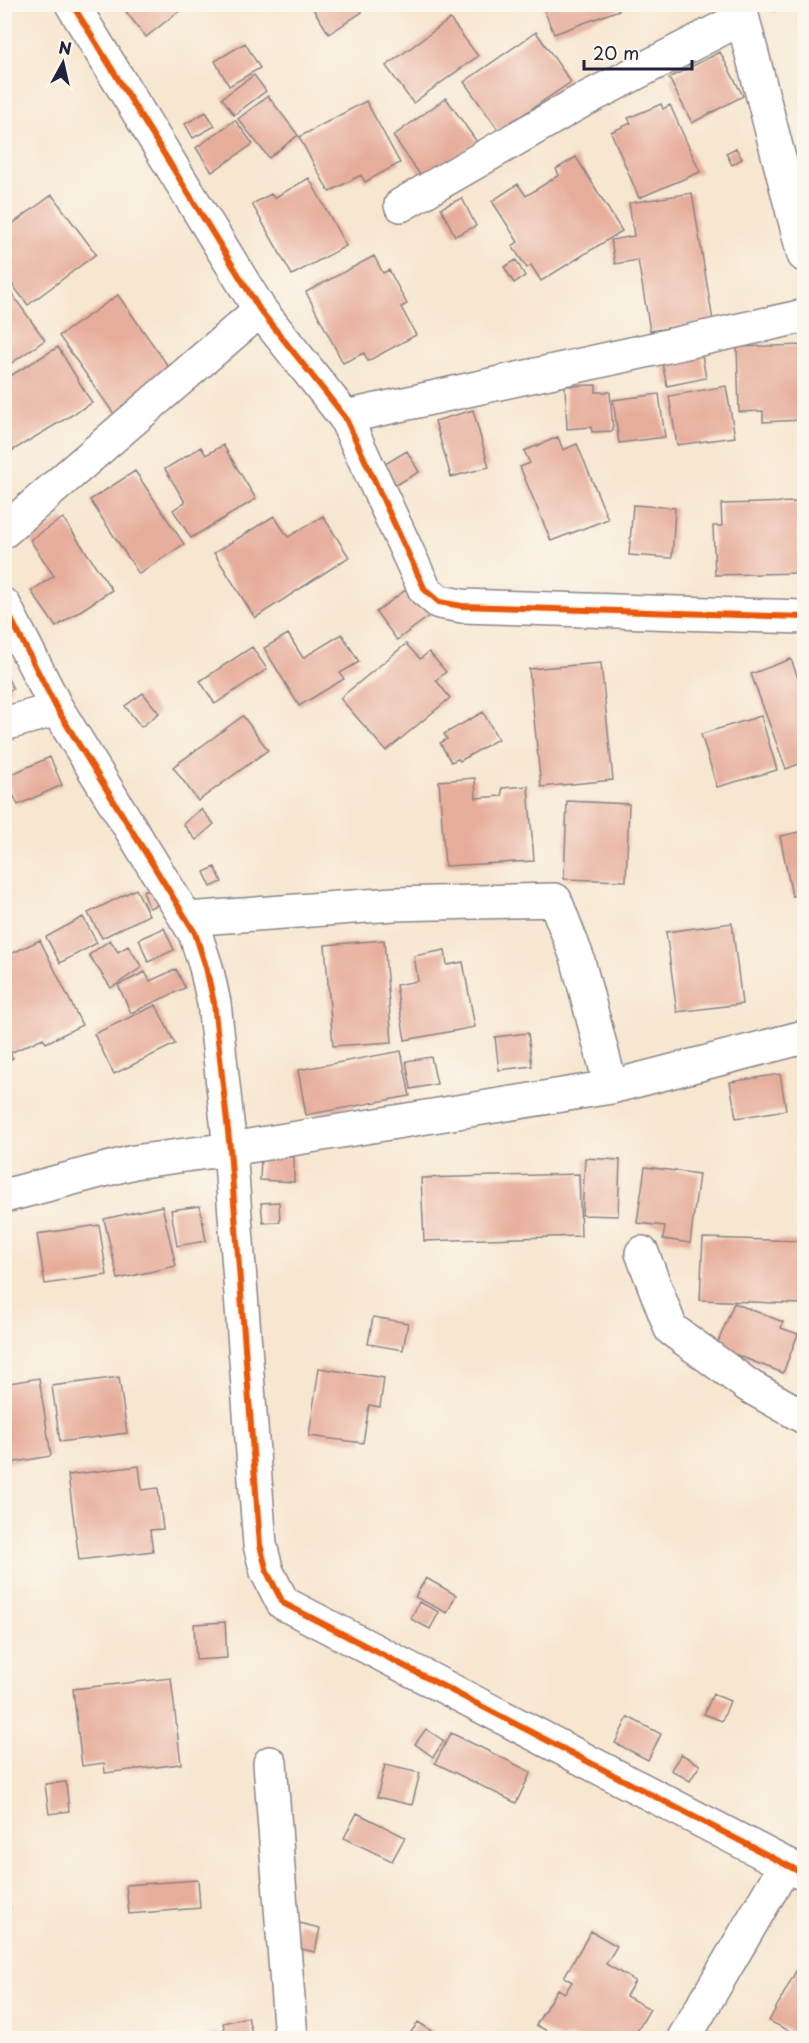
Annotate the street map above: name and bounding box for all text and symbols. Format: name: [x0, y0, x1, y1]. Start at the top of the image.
north arrow: [33, 33, 93, 93]
scale bar: [584, 33, 692, 71]
text: N: [57, 34, 73, 60]
text: 20 m: [593, 39, 639, 66]

